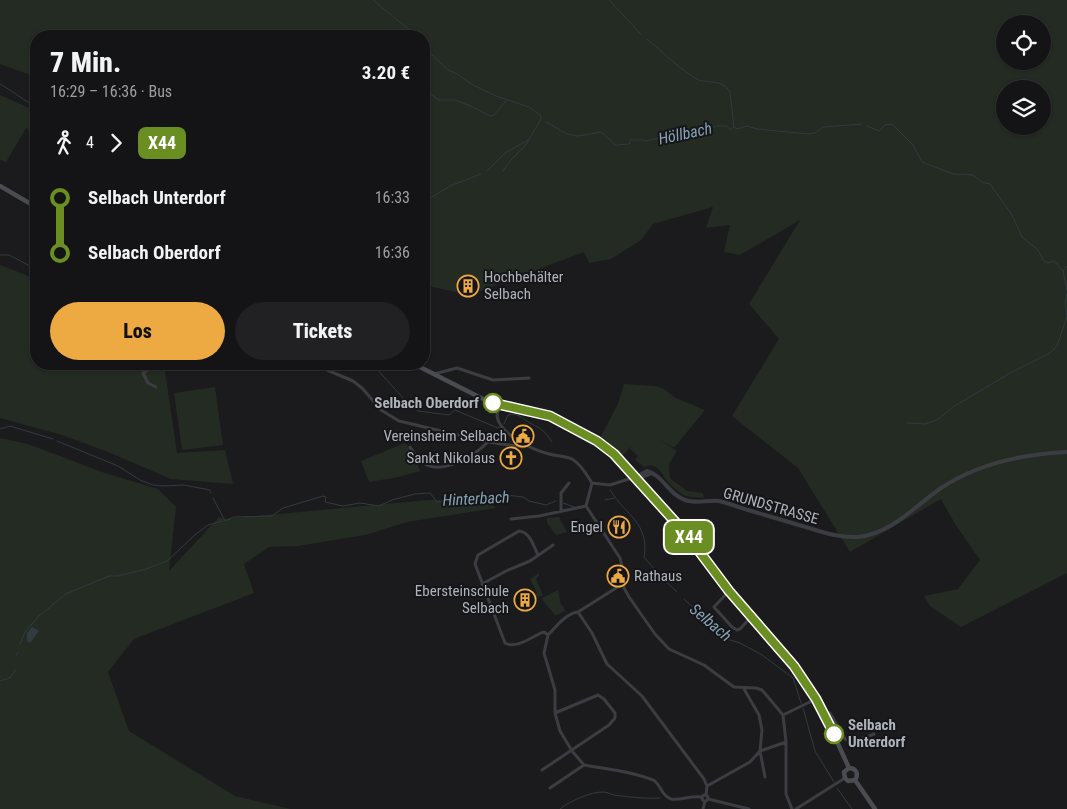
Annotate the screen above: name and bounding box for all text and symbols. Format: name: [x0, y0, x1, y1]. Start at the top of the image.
map controls: [996, 15, 1051, 135]
button: locate: [996, 15, 1051, 70]
text: 7 Min.: [50, 46, 121, 79]
text: 3.20 €: [362, 61, 410, 84]
button: layers: [996, 80, 1051, 135]
text: 16:29 – 16:36 · Bus: [50, 82, 172, 101]
water label: Höllbach: [657, 119, 714, 148]
icon: walk: [50, 129, 78, 157]
icon: forward: [102, 129, 130, 157]
text: X44: [148, 132, 176, 153]
text: 4: [86, 133, 94, 152]
text: Selbach Unterdorf: [88, 186, 226, 209]
text: 16:33: [375, 188, 410, 207]
text: Selbach Oberdorf: [88, 241, 221, 264]
text: 16:36: [375, 243, 410, 262]
place label: Hochbehälter Selbach: [484, 268, 564, 303]
building icon: Hochbehälter Selbach: [456, 274, 480, 298]
button: Los: [50, 302, 225, 360]
button: Tickets: [235, 302, 410, 360]
marker: Selbach Oberdorf: [483, 393, 503, 413]
place label: Selbach Oberdorf: [374, 394, 479, 412]
public building icon: Vereinsheim Selbach: [511, 424, 535, 448]
place label: Vereinsheim Selbach: [383, 427, 507, 445]
church icon: Sankt Nikolaus: [499, 446, 523, 470]
place label: Sankt Nikolaus: [406, 449, 495, 467]
street label: GRUNDSTRASSE: [721, 484, 821, 528]
water label: Hinterbach: [442, 487, 510, 510]
restaurant icon: Engel: [607, 515, 631, 539]
place label: Engel: [570, 518, 603, 536]
line badge: X44: [660, 521, 718, 553]
text: X44: [675, 526, 703, 547]
public building icon: Rathaus: [606, 564, 630, 588]
place label: Rathaus: [634, 567, 682, 585]
place label: Ebersteinschule Selbach: [415, 582, 509, 617]
building icon: Ebersteinschule Selbach: [513, 588, 537, 612]
water label: Selbach: [686, 599, 735, 645]
place label: Selbach Unterdorf: [848, 716, 906, 751]
marker: Selbach Unterdorf: [824, 724, 844, 744]

